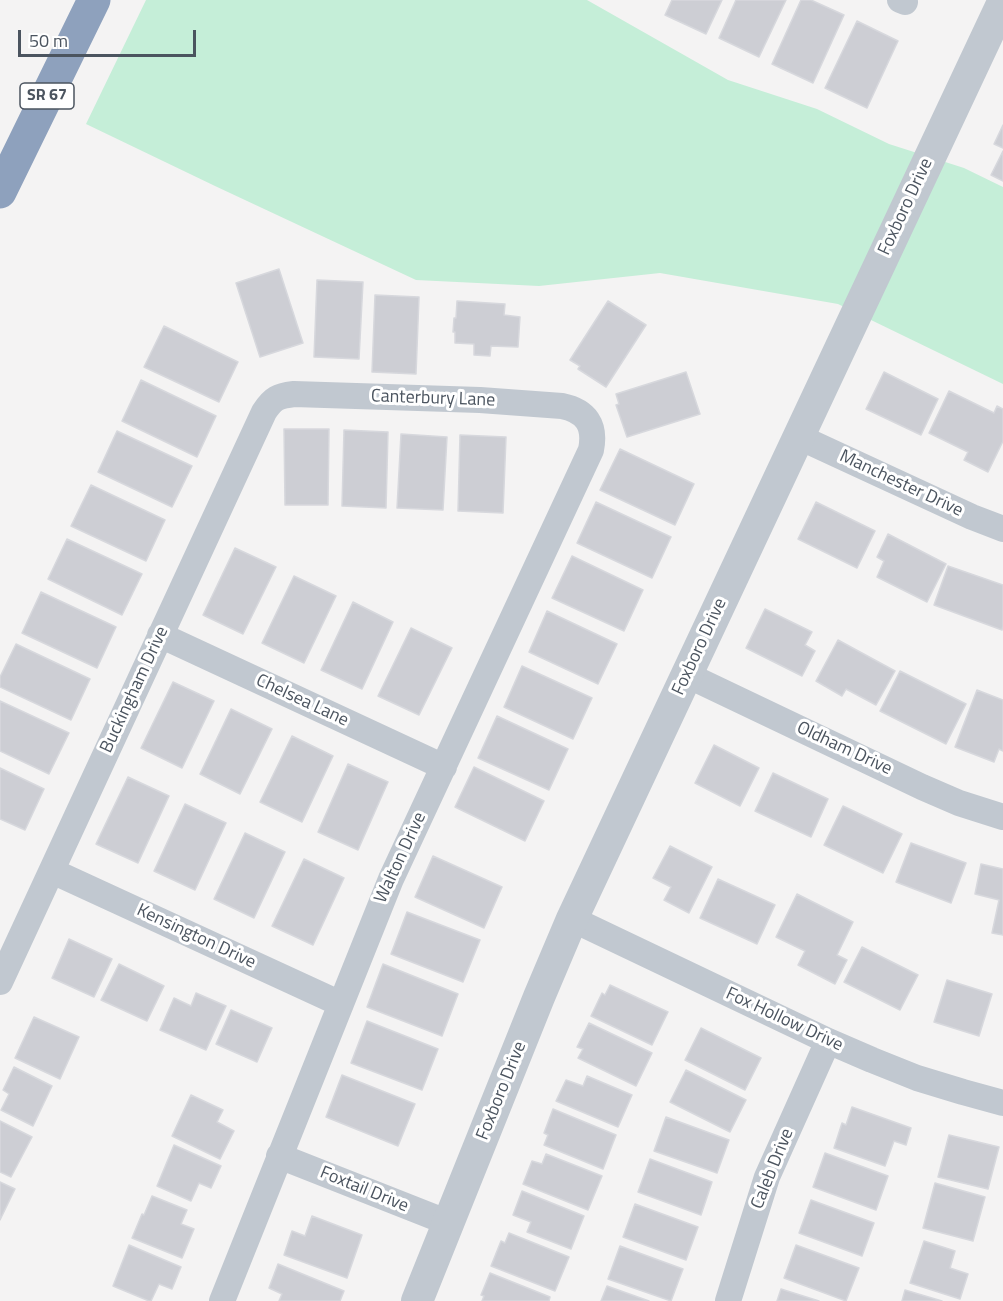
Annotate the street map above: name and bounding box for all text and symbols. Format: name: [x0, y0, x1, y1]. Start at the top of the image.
scale bar: [21, 18, 200, 56]
text: 50 m: [29, 27, 68, 54]
road number: SR 67: [20, 83, 74, 109]
street label: Foxboro Drive: [874, 155, 938, 259]
street label: Canterbury Lane: [370, 386, 496, 412]
street label: Manchester Drive: [836, 446, 966, 522]
street label: Foxboro Drive: [668, 595, 732, 699]
street label: Buckingham Drive: [96, 623, 174, 757]
street label: Chelsea Lane: [252, 670, 352, 732]
street label: Oldham Drive: [793, 718, 895, 780]
street label: Walton Drive: [371, 809, 431, 907]
street label: Kensington Drive: [133, 900, 259, 974]
street label: Fox Hollow Drive: [722, 983, 846, 1057]
street label: Foxboro Drive: [472, 1039, 532, 1143]
street label: Caleb Drive: [747, 1126, 799, 1212]
street label: Foxtail Drive: [317, 1163, 411, 1217]

